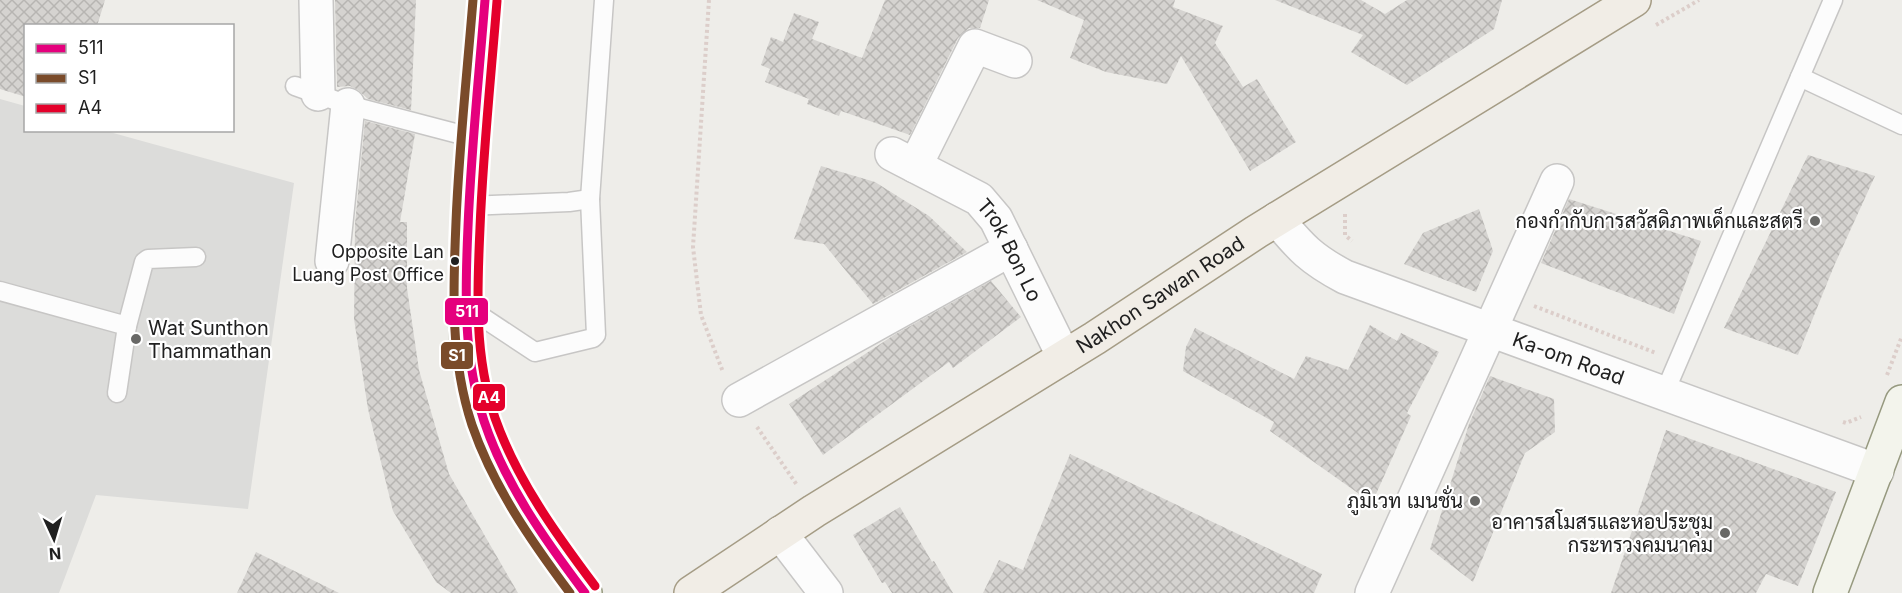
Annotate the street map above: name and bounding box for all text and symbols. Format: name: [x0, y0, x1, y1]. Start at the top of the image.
legend: [24, 24, 234, 132]
text: 511: [78, 37, 104, 58]
text: S1: [78, 67, 97, 88]
text: A4: [78, 97, 102, 118]
street label: Trok Bon Lo: [972, 194, 1047, 306]
place label: กองกำกับการสวัสดิภาพเด็กและสตรี: [1516, 206, 1803, 233]
marker: กองกำกับการสวัสดิภาพเด็กและสตรี: [1808, 214, 1822, 228]
street label: Nakhon Sawan Road: [1072, 231, 1249, 359]
place label: Opposite Lan Luang Post Office: [292, 241, 444, 285]
marker: Opposite Lan Luang Post Office: [449, 255, 461, 267]
line badge: 511: [444, 297, 489, 326]
text: 511: [455, 301, 479, 321]
place label: Wat Sunthon Thammathan: [148, 316, 272, 363]
street label: Ka-om Road: [1509, 327, 1628, 390]
marker: Wat Sunthon Thammathan: [129, 332, 143, 346]
line badge: S1: [440, 341, 474, 370]
text: S1: [448, 345, 466, 365]
line badge: A4: [472, 383, 506, 412]
text: A4: [478, 387, 501, 407]
place label: ภูมิเวท เมนชั่น: [1347, 485, 1463, 516]
marker: ภูมิเวท เมนชั่น: [1468, 494, 1482, 508]
north arrow: [24, 509, 84, 569]
place label: อาคารสโมสรและหอประชุม กระทรวงคมนาคม: [1491, 509, 1713, 557]
marker: อาคารสโมสรและหอประชุม กระทรวงคมนาคม: [1718, 526, 1732, 540]
text: N: [48, 544, 62, 564]

